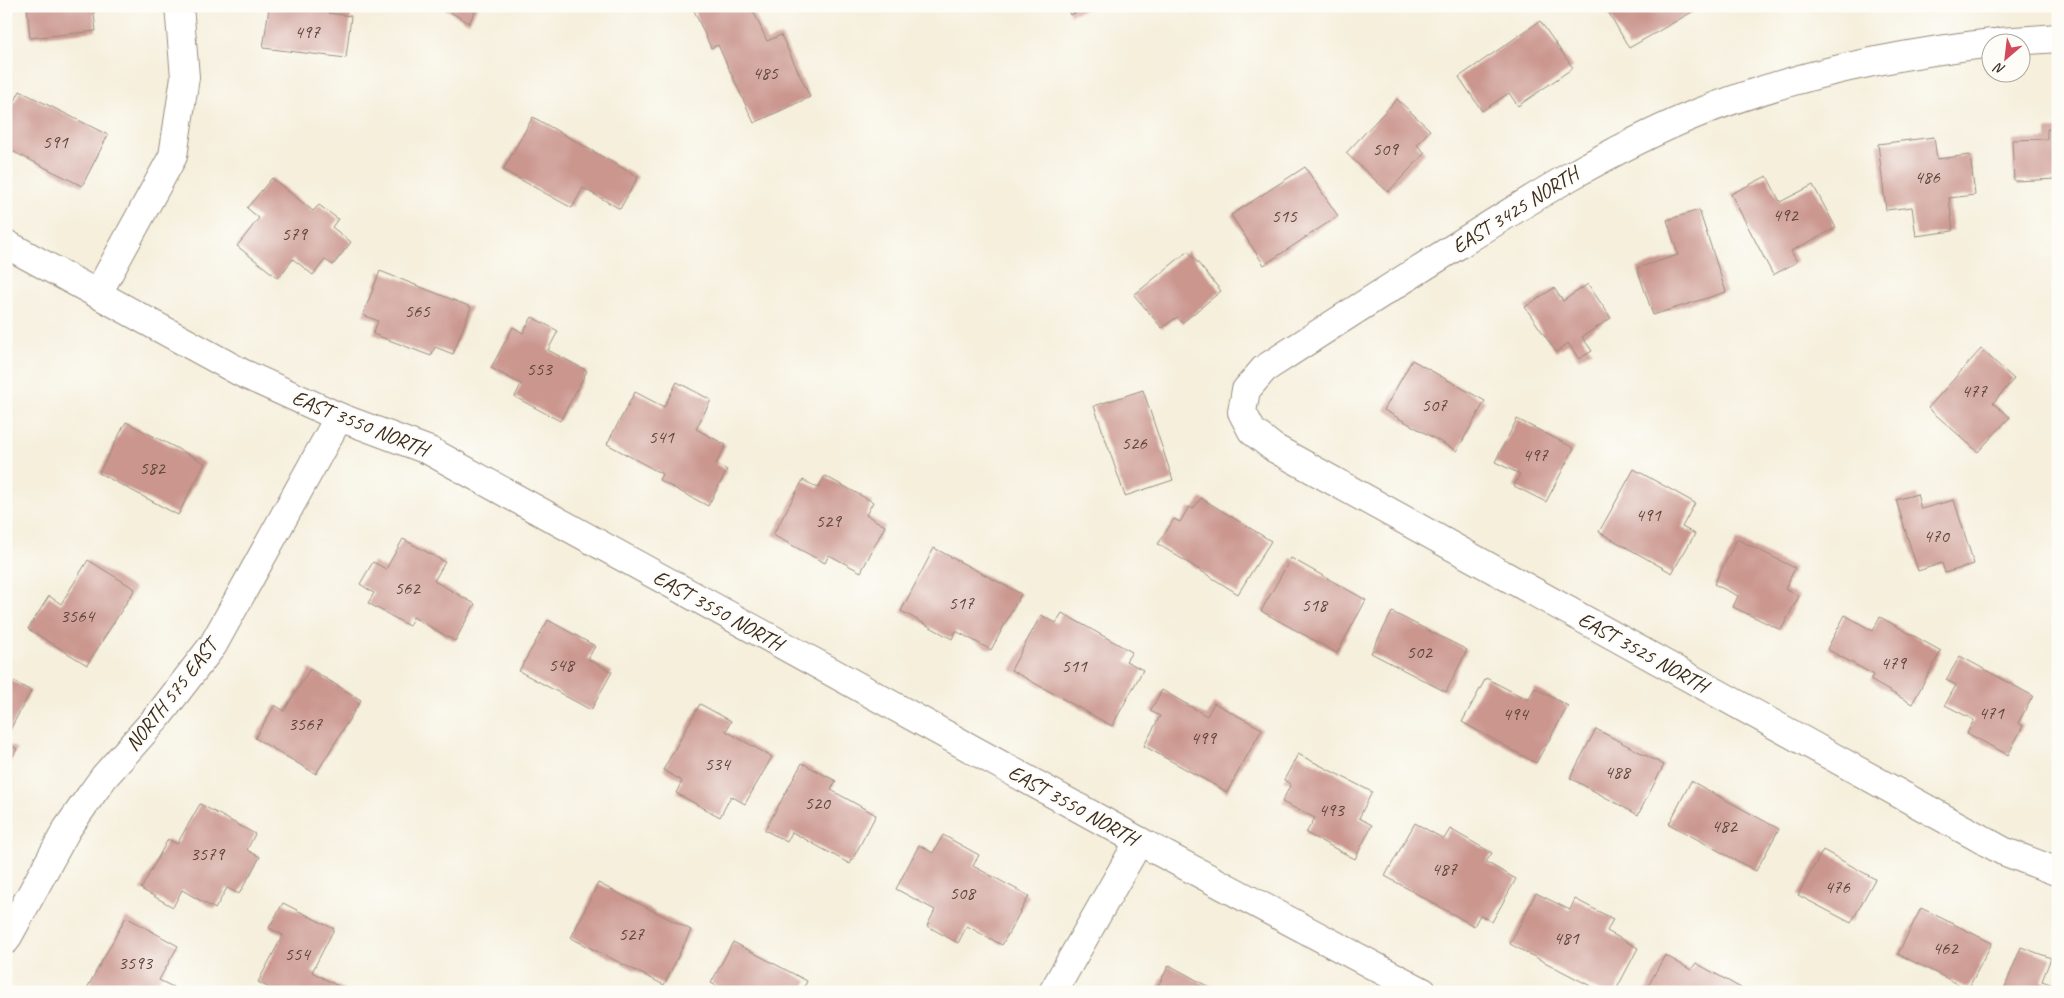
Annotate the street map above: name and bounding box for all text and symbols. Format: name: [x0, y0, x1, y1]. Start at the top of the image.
house number: 497: [294, 20, 321, 44]
north arrow: [1982, 32, 2032, 82]
text: N: [1990, 58, 2008, 79]
house number: 485: [752, 61, 779, 85]
house number: 591: [42, 130, 69, 154]
house number: 509: [1372, 137, 1399, 161]
street label: EAST 3425 NORTH: [1447, 159, 1586, 259]
house number: 486: [1914, 165, 1941, 189]
house number: 492: [1772, 203, 1799, 227]
house number: 515: [1271, 204, 1298, 228]
house number: 579: [281, 222, 308, 246]
house number: 565: [404, 299, 431, 323]
house number: 553: [526, 357, 553, 381]
house number: 477: [1961, 379, 1988, 403]
street label: EAST 3550 NORTH: [288, 384, 435, 463]
house number: 507: [1421, 393, 1448, 417]
house number: 541: [648, 425, 675, 449]
house number: 526: [1121, 431, 1148, 455]
house number: 497: [1522, 443, 1549, 467]
house number: 582: [139, 456, 166, 480]
house number: 491: [1635, 503, 1662, 527]
house number: 529: [815, 509, 842, 533]
house number: 470: [1923, 524, 1950, 548]
street label: EAST 3550 NORTH: [649, 564, 790, 658]
house number: 562: [394, 576, 421, 600]
house number: 517: [948, 591, 975, 615]
house number: 518: [1301, 593, 1329, 617]
house number: 3564: [60, 604, 97, 628]
street label: EAST 3525 NORTH: [1574, 606, 1715, 700]
street label: NORTH 575 EAST: [119, 630, 226, 756]
house number: 502: [1406, 640, 1433, 664]
house number: 479: [1880, 651, 1907, 675]
house number: 548: [548, 653, 576, 677]
house number: 511: [1061, 654, 1088, 678]
house number: 471: [1978, 701, 2005, 725]
house number: 494: [1502, 702, 1530, 726]
house number: 3567: [288, 712, 324, 736]
house number: 499: [1190, 726, 1217, 750]
house number: 534: [704, 752, 732, 776]
street label: EAST 3550 NORTH: [1004, 759, 1145, 853]
house number: 488: [1604, 760, 1632, 784]
house number: 520: [804, 791, 831, 815]
house number: 493: [1318, 798, 1345, 822]
house number: 482: [1711, 814, 1738, 838]
house number: 3579: [190, 842, 226, 866]
house number: 487: [1431, 857, 1458, 881]
house number: 476: [1824, 875, 1851, 899]
house number: 508: [949, 881, 977, 905]
house number: 527: [618, 922, 645, 946]
house number: 481: [1553, 926, 1580, 950]
house number: 462: [1932, 936, 1959, 960]
house number: 554: [284, 942, 312, 966]
house number: 3593: [118, 951, 154, 975]

